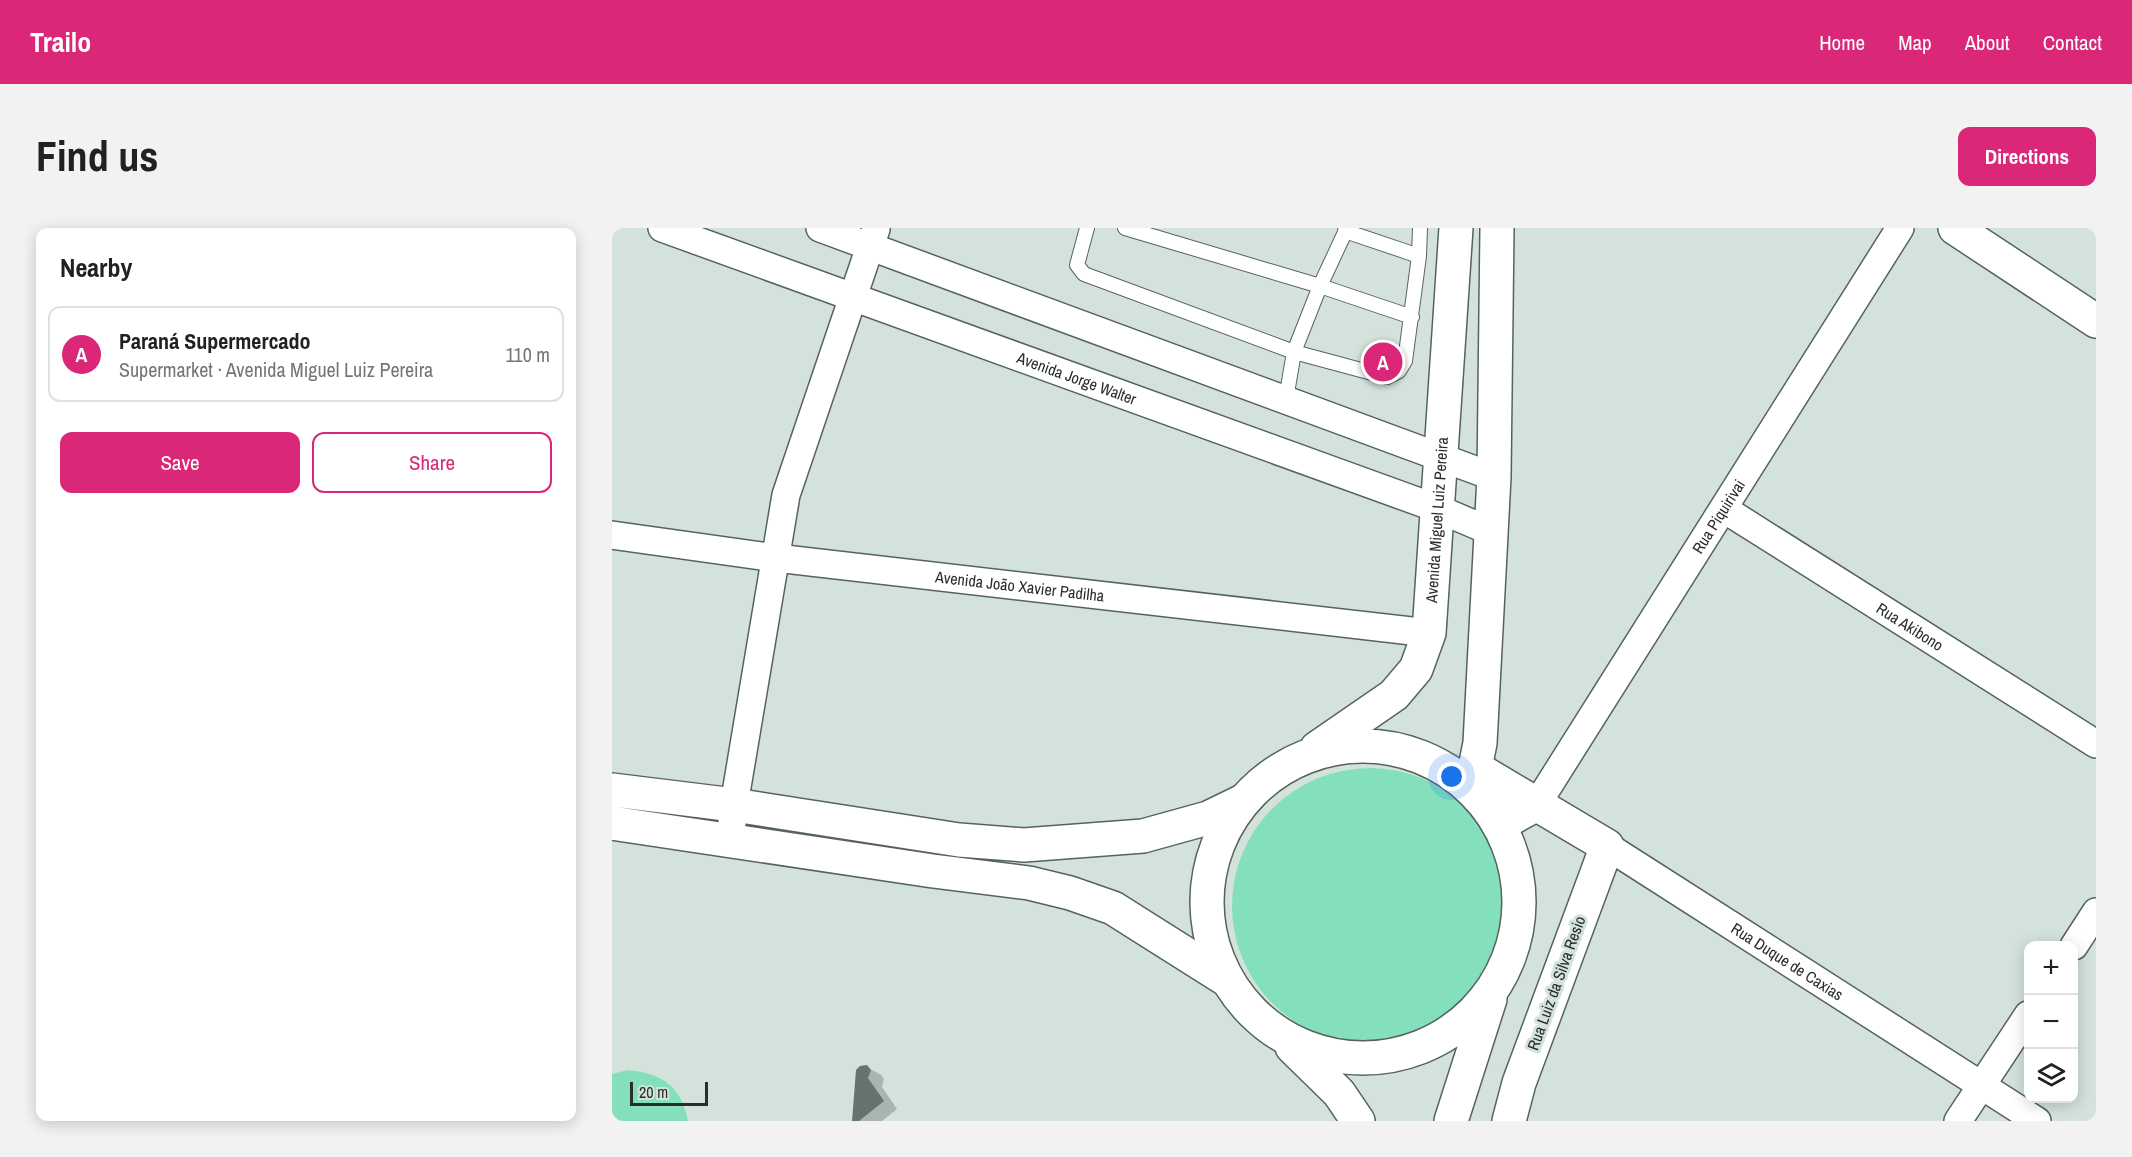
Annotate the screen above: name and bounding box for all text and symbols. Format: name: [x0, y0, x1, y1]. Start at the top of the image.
text: Trailo: [30, 23, 91, 61]
text: Home: [1819, 28, 1865, 57]
text: Map: [1898, 28, 1932, 57]
text: About: [1965, 28, 2010, 57]
text: Contact: [2043, 28, 2102, 57]
button: Directions: [1958, 127, 2096, 186]
text: Find us: [36, 128, 158, 184]
text: Nearby: [60, 250, 132, 285]
text: Paraná Supermercado: [119, 326, 311, 356]
pin: A: [1364, 340, 1402, 384]
text: A: [76, 341, 87, 368]
text: 110 m: [506, 341, 550, 368]
street label: Avenida Jorge Walter: [1013, 346, 1140, 410]
text: Supermarket · Avenida Miguel Luiz Pereira: [119, 356, 433, 383]
button: Save: [60, 432, 300, 493]
button: Share: [312, 432, 552, 493]
street label: Avenida Miguel Luiz Pereira: [1420, 436, 1453, 605]
street label: Rua Piquirivai: [1687, 475, 1750, 558]
street label: Avenida João Xavier Padilha: [933, 565, 1106, 607]
street label: Rua Akibono: [1872, 597, 1948, 656]
your location: [1437, 762, 1466, 791]
street label: Rua Luiz da Silva Resio: [1521, 913, 1591, 1053]
street label: Rua Duque de Caxias: [1727, 917, 1848, 1005]
map controls: [2024, 941, 2078, 1103]
button: +: [2024, 941, 2078, 995]
button: −: [2024, 995, 2078, 1049]
button: layers: [2024, 1049, 2078, 1103]
scale bar: [630, 1079, 708, 1106]
text: 20 m: [639, 1081, 668, 1103]

